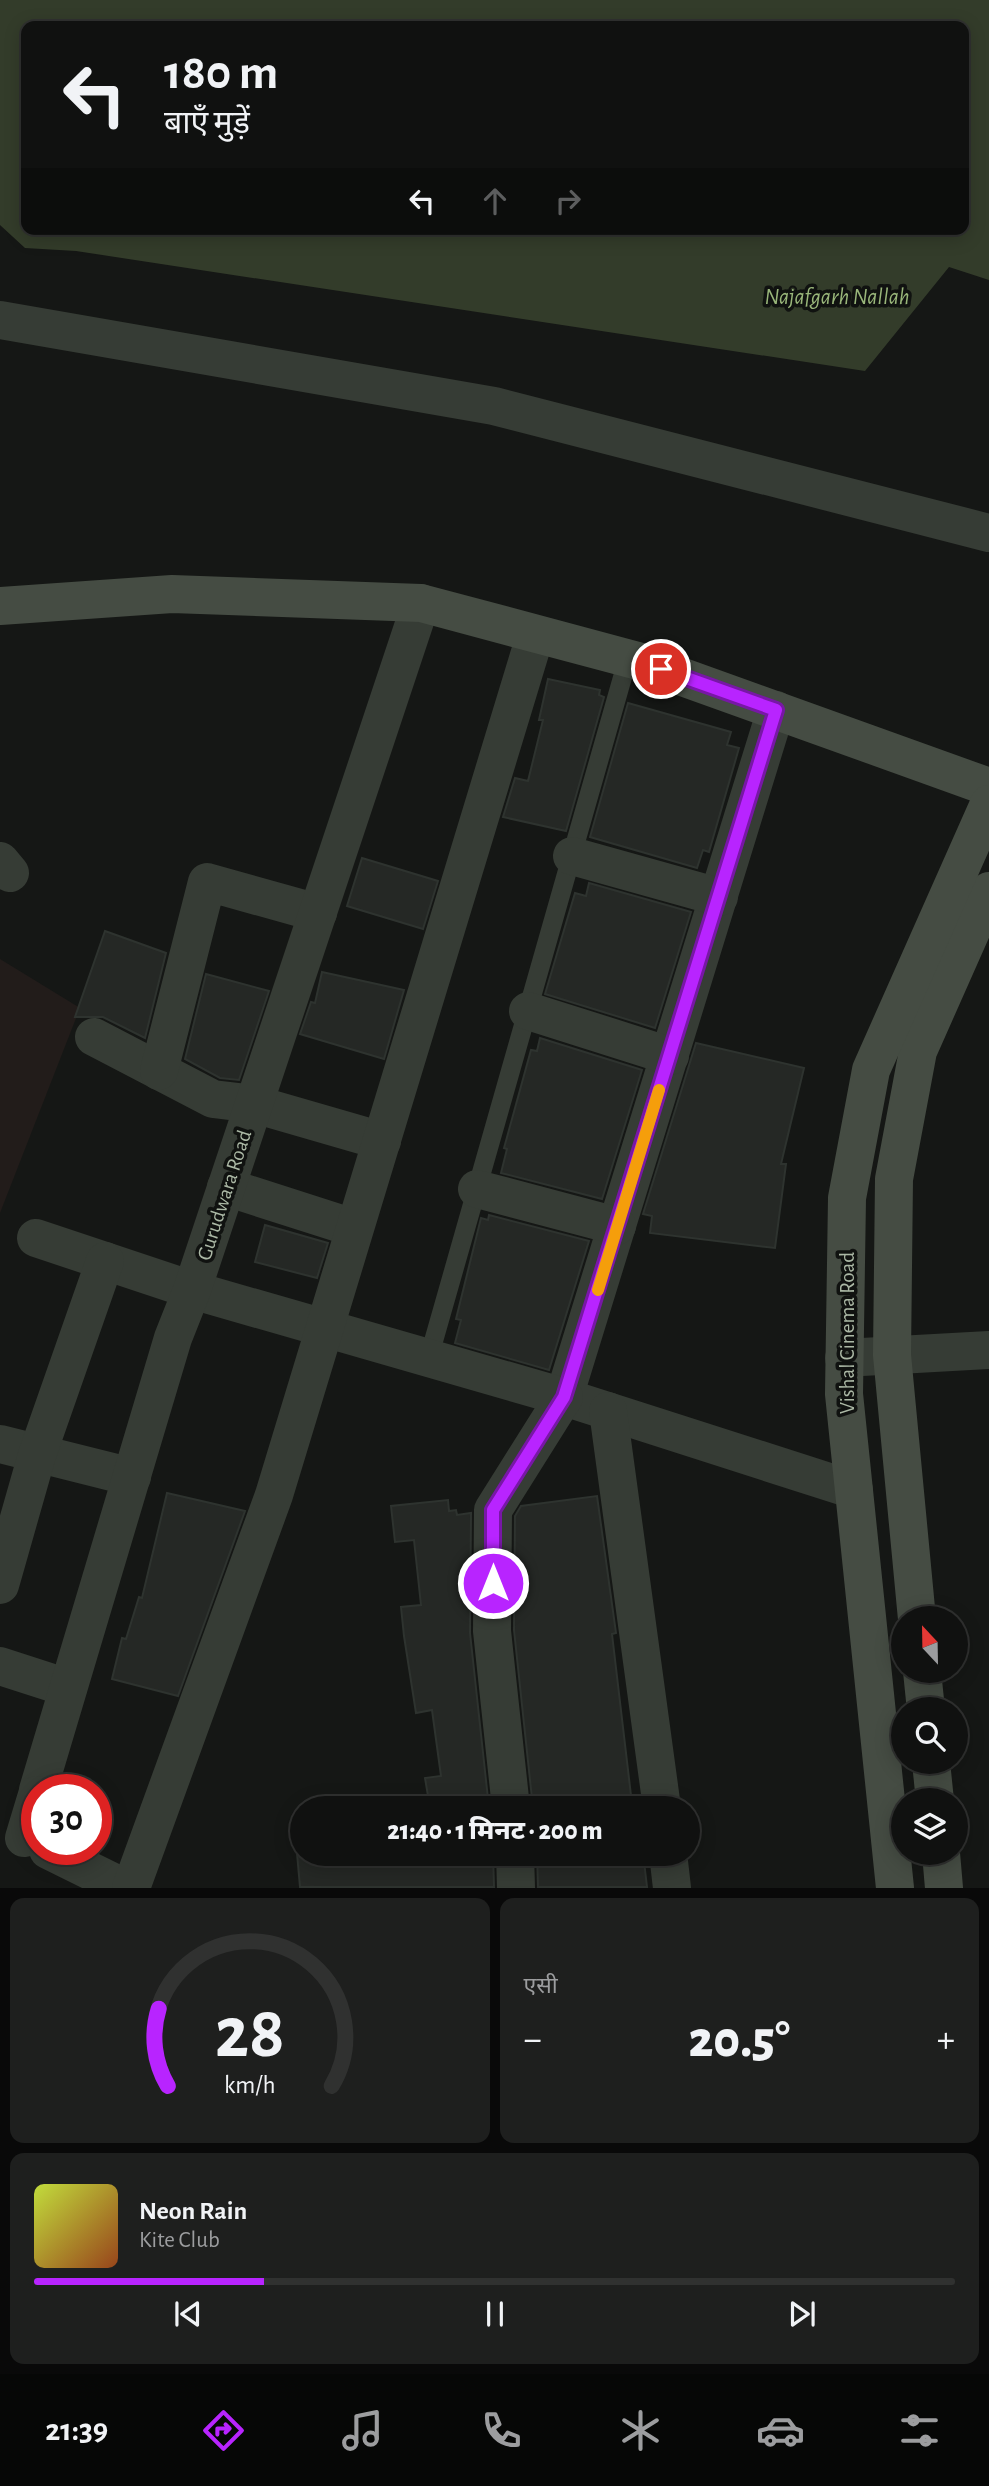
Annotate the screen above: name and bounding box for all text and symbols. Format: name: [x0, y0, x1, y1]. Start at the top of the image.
icon: left: [49, 49, 140, 140]
text: 180 m: [164, 49, 278, 98]
text: बाएँ मुड़ें: [164, 107, 250, 139]
icon: left: [403, 182, 441, 220]
icon: ahead: [476, 182, 514, 220]
icon: right: [549, 182, 587, 220]
water label: Najafgarh Nallah: [764, 286, 910, 309]
pin: [631, 639, 691, 699]
icon: arrive: [642, 650, 680, 688]
street label: Gurudwara Road: [194, 1127, 255, 1263]
street label: Vishal Cinema Road: [837, 1252, 858, 1414]
position arrow: [456, 1546, 530, 1620]
north arrow: [891, 1606, 968, 1684]
map controls: [891, 1606, 968, 1865]
button: search: [891, 1697, 968, 1774]
speed limit sign: 30: [21, 1774, 112, 1865]
button: layers: [891, 1788, 968, 1865]
text: 21:40 · 1 मिनट · 200 m: [387, 1818, 603, 1844]
text: एसी: [524, 1975, 558, 1998]
text: 28: [215, 1999, 285, 2072]
text: 20.5°: [688, 2014, 790, 2066]
text: −: [524, 2021, 542, 2059]
text: +: [937, 2021, 955, 2059]
text: km/h: [224, 2073, 276, 2098]
text: Neon Rain: [139, 2198, 247, 2224]
text: Kite Club: [139, 2229, 220, 2252]
icon: previous: [169, 2295, 207, 2333]
icon: pause: [476, 2295, 514, 2333]
icon: next: [783, 2295, 821, 2333]
icon: directions: [199, 2406, 248, 2455]
icon: music: [338, 2406, 387, 2455]
icon: phone: [477, 2406, 526, 2455]
icon: climate: [616, 2406, 665, 2455]
icon: car: [756, 2406, 805, 2455]
icon: filters: [895, 2406, 944, 2455]
text: 21:39: [45, 2414, 108, 2446]

